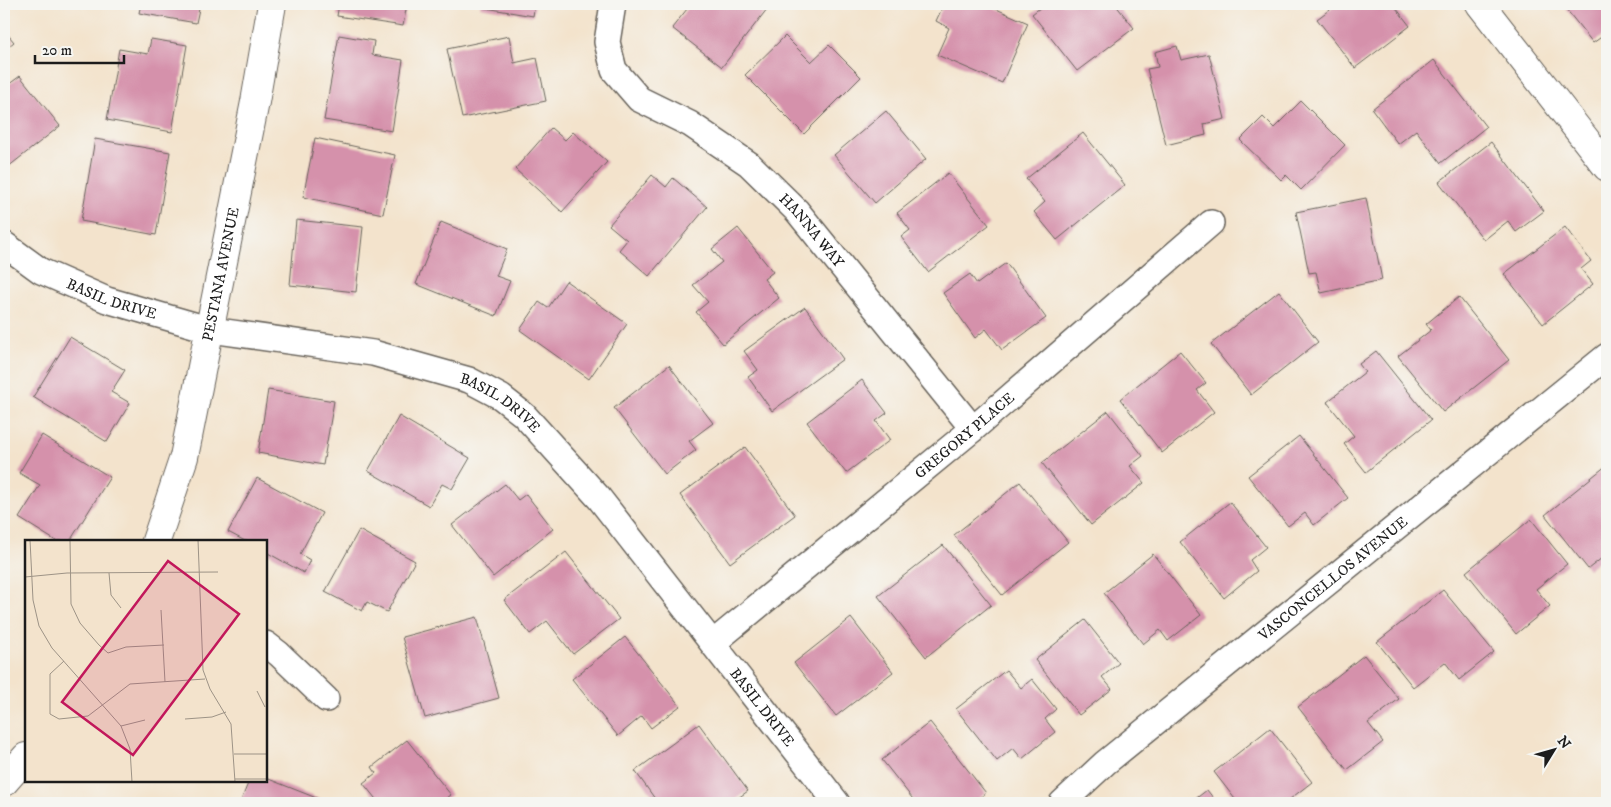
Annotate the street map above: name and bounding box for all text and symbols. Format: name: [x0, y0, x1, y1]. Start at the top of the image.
scale bar: [35, 32, 124, 64]
text: 20 m: [42, 41, 72, 60]
street label: HANNA WAY: [775, 189, 849, 272]
street label: PESTANA AVENUE: [198, 205, 243, 343]
street label: BASIL DRIVE: [64, 274, 159, 323]
street label: BASIL DRIVE: [458, 368, 545, 437]
street label: GREGORY PLACE: [911, 388, 1018, 483]
street label: VASCONCELLOS AVENUE: [1254, 512, 1412, 645]
inset map: [25, 540, 268, 782]
street label: BASIL DRIVE: [726, 664, 799, 750]
north arrow: [1528, 724, 1578, 774]
text: N: [1553, 733, 1575, 753]

